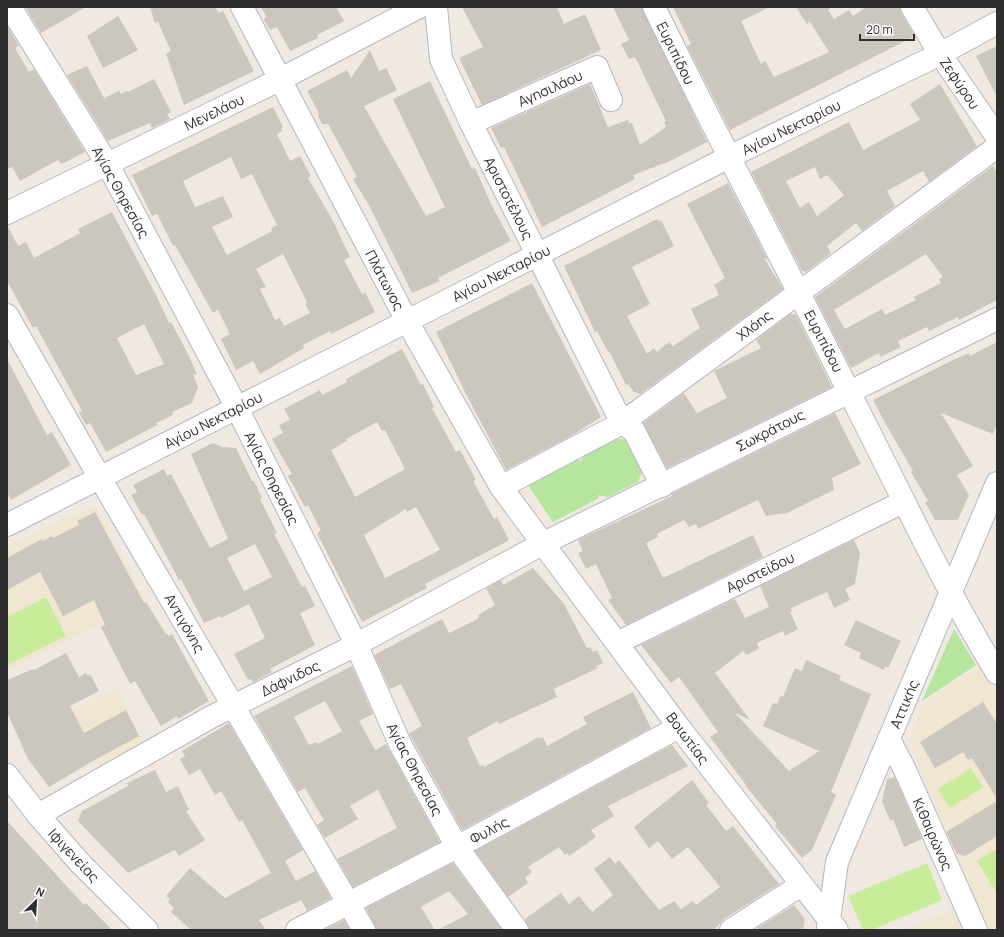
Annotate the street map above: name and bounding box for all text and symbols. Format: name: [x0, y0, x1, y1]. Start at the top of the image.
scale bar: [860, 16, 914, 42]
street label: Ευριπίδου: [653, 19, 699, 87]
text: 20 m: [866, 21, 893, 38]
street label: Ζεφύρου: [936, 53, 984, 113]
street label: Αγησιλάου: [515, 65, 585, 111]
street label: Μενελάου: [181, 89, 247, 135]
street label: Αγίου Νεκταρίου: [738, 95, 844, 159]
street label: Αγίας Θηρεσίας: [88, 143, 154, 242]
street label: Αριστοτέλους: [480, 153, 538, 243]
street label: Αγίου Νεκταρίου: [449, 240, 553, 306]
street label: Πλάτωνος: [361, 247, 409, 314]
street label: Χλόης: [732, 305, 776, 345]
street label: Ευριπίδου: [800, 307, 848, 375]
street label: Αγίου Νεκταρίου: [161, 387, 265, 453]
street label: Σωκράτους: [732, 404, 808, 455]
street label: Αγίας Θηρεσίας: [240, 428, 304, 528]
street label: Αριστείδου: [723, 547, 797, 597]
street label: Αντιγόνης: [161, 590, 210, 656]
street label: Δάφνιδος: [257, 655, 323, 700]
street label: Αττικής: [885, 676, 923, 731]
street label: Βοιωτίας: [662, 708, 714, 768]
street label: Αγίας Θηρεσίας: [383, 719, 448, 819]
street label: Κιθαιρώνος: [909, 795, 958, 873]
street label: Φυλής: [466, 812, 512, 848]
street label: Ιφιγενείας: [44, 824, 104, 886]
north arrow: [16, 881, 56, 921]
text: N: [34, 883, 47, 900]

